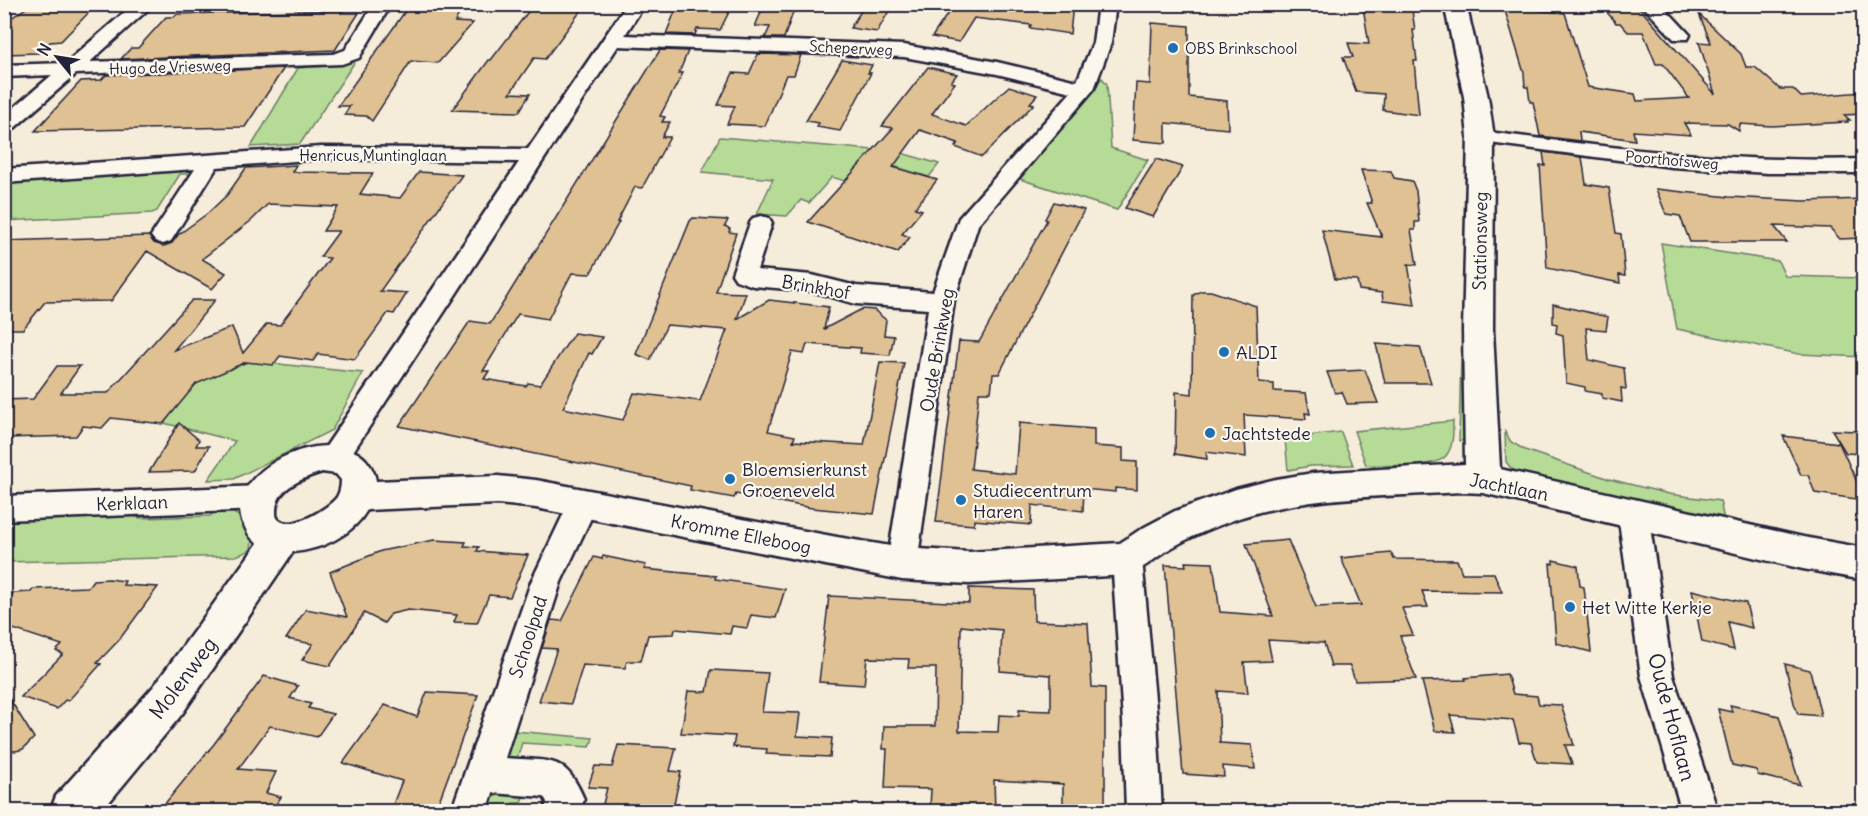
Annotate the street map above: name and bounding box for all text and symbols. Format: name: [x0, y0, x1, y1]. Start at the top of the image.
north arrow: [27, 27, 87, 87]
street label: Scheperweg: [809, 36, 893, 60]
place label: OBS Brinkschool: [1185, 39, 1297, 58]
text: N: [33, 40, 55, 59]
marker: OBS Brinkschool: [1166, 41, 1180, 55]
street label: Hugo de Vriesweg: [109, 55, 231, 79]
street label: Henricus Muntinglaan: [299, 146, 447, 165]
street label: Poorthofsweg: [1624, 146, 1720, 174]
street label: Stationsweg: [1468, 191, 1492, 291]
street label: Brinkhof: [780, 270, 853, 305]
street label: Oude Brinkweg: [915, 286, 959, 414]
place label: ALDI: [1236, 341, 1278, 364]
marker: ALDI: [1217, 345, 1231, 359]
place label: Jachtstede: [1222, 422, 1311, 445]
marker: Jachtstede: [1203, 426, 1217, 440]
place label: Bloemsierkunst Groeneveld: [742, 458, 867, 502]
street label: Jachtlaan: [1468, 468, 1550, 506]
marker: Bloemsierkunst Groeneveld: [723, 472, 737, 486]
place label: Studiecentrum Haren: [973, 479, 1092, 523]
street label: Kerklaan: [96, 490, 168, 516]
marker: Studiecentrum Haren: [954, 493, 968, 507]
street label: Kromme Elleboog: [669, 509, 813, 559]
street label: Schoolpad: [504, 593, 552, 681]
place label: Het Witte Kerkje: [1582, 596, 1712, 619]
marker: Het Witte Kerkje: [1563, 600, 1577, 614]
street label: Molenweg: [143, 631, 223, 725]
street label: Oude Hoflaan: [1642, 650, 1702, 784]

